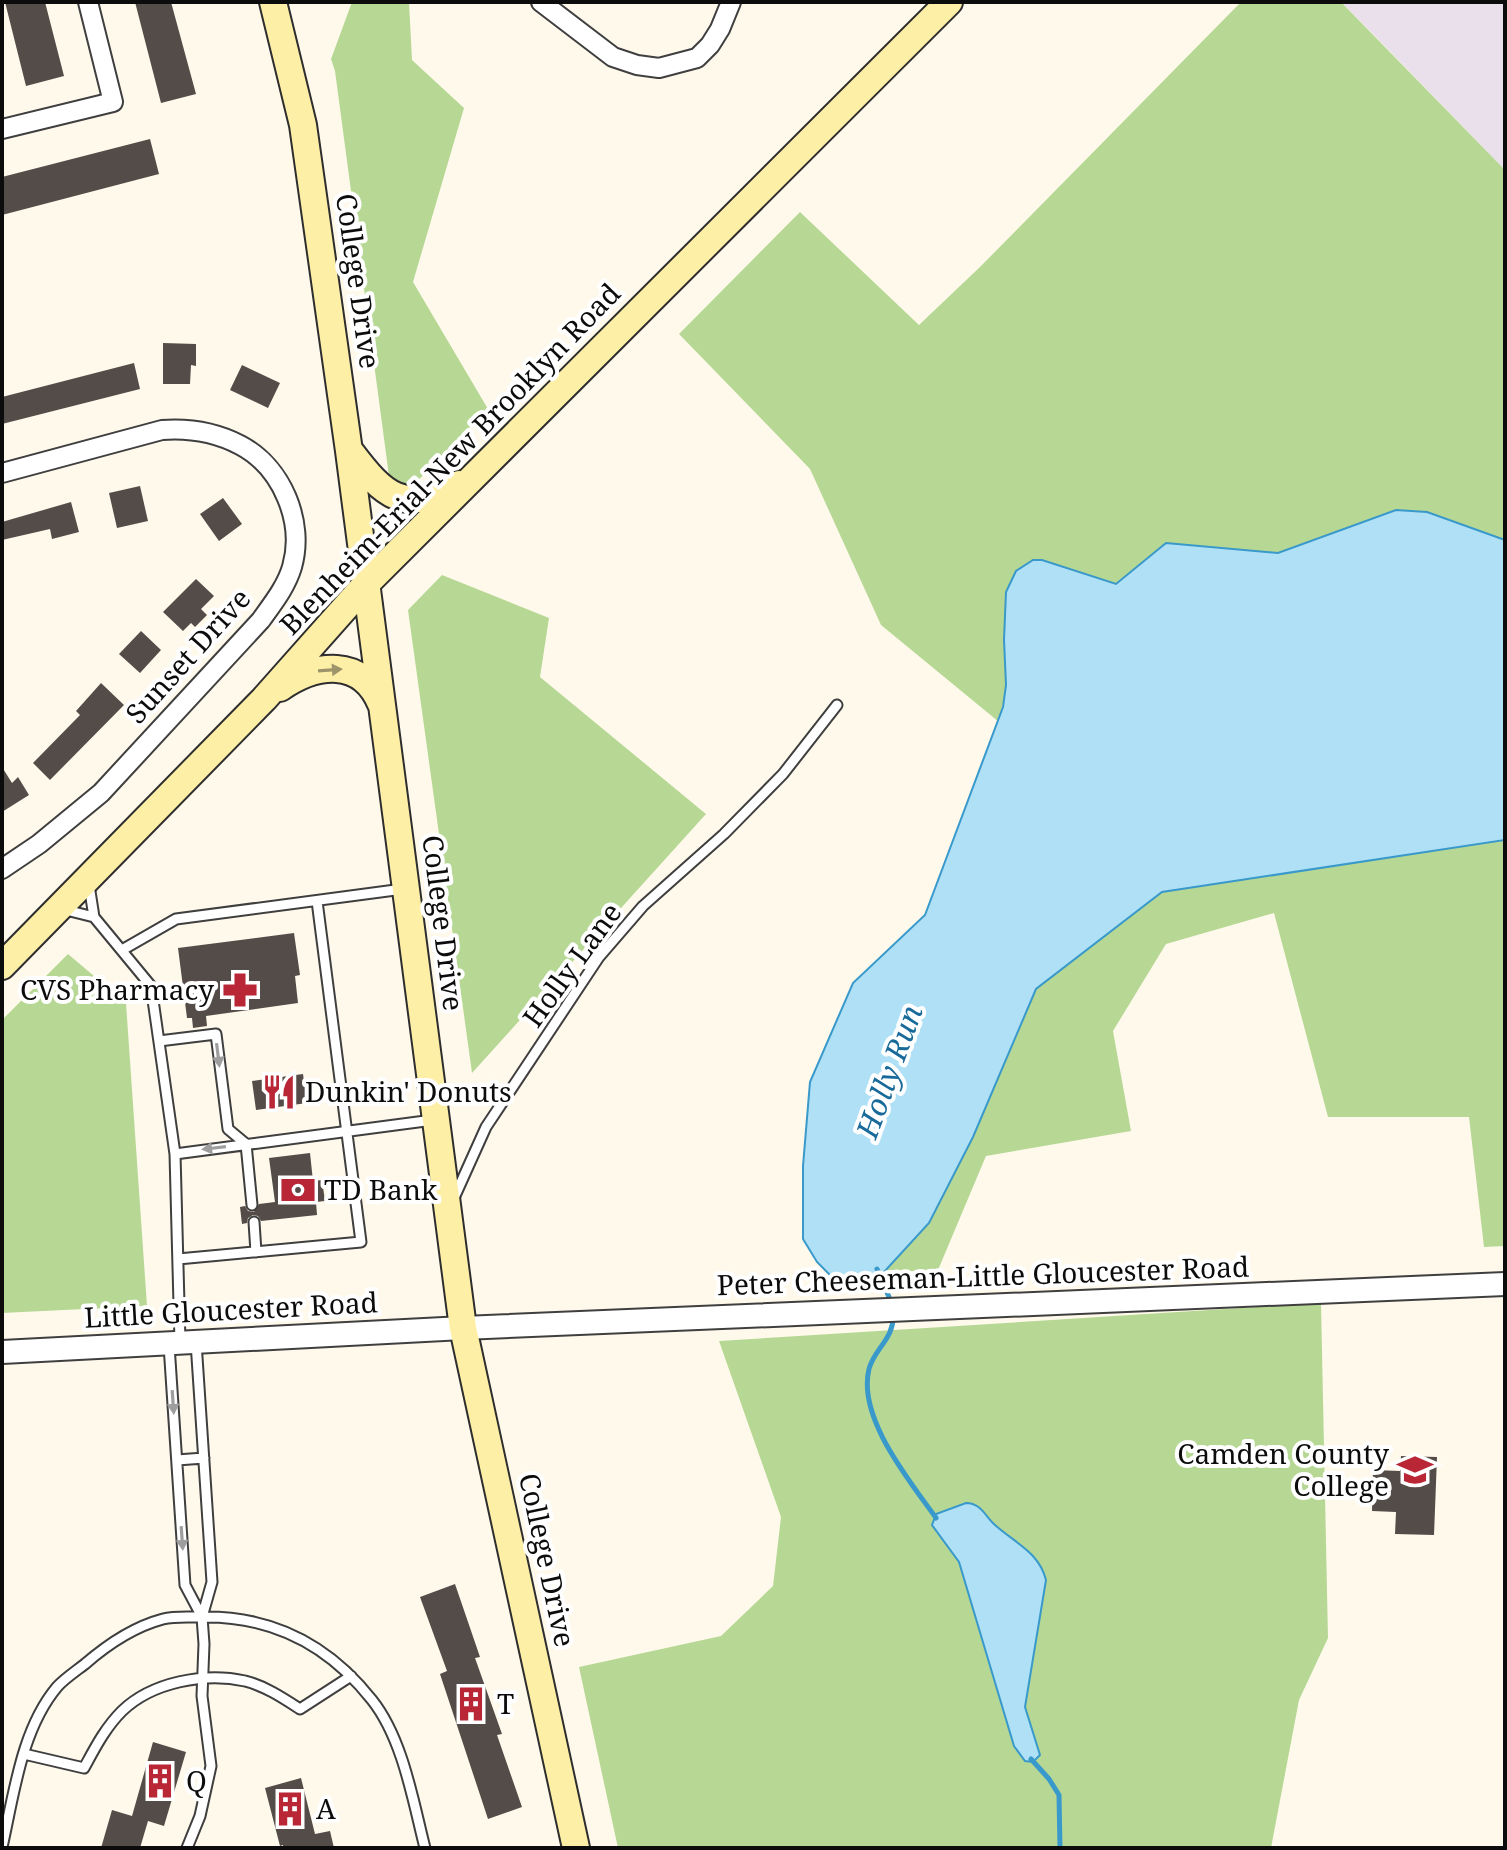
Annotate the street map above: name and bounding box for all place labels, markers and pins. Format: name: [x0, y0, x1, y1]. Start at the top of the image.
place label: CVS Pharmacy: [20, 970, 214, 1008]
pharmacy icon: CVS Pharmacy: [221, 971, 259, 1009]
place label: Dunkin' Donuts: [305, 1072, 512, 1110]
restaurant icon: Dunkin' Donuts: [260, 1073, 298, 1111]
place label: TD Bank: [324, 1170, 438, 1208]
bank icon: TD Bank: [279, 1171, 317, 1209]
place label: Camden County College: [1177, 1434, 1389, 1504]
school or university icon: Camden County College: [1396, 1451, 1434, 1489]
place label: T: [497, 1684, 514, 1722]
building icon: T: [452, 1685, 490, 1723]
place label: Q: [186, 1761, 207, 1799]
building icon: Q: [141, 1762, 179, 1800]
place label: A: [316, 1789, 336, 1827]
building icon: A: [271, 1790, 309, 1828]

